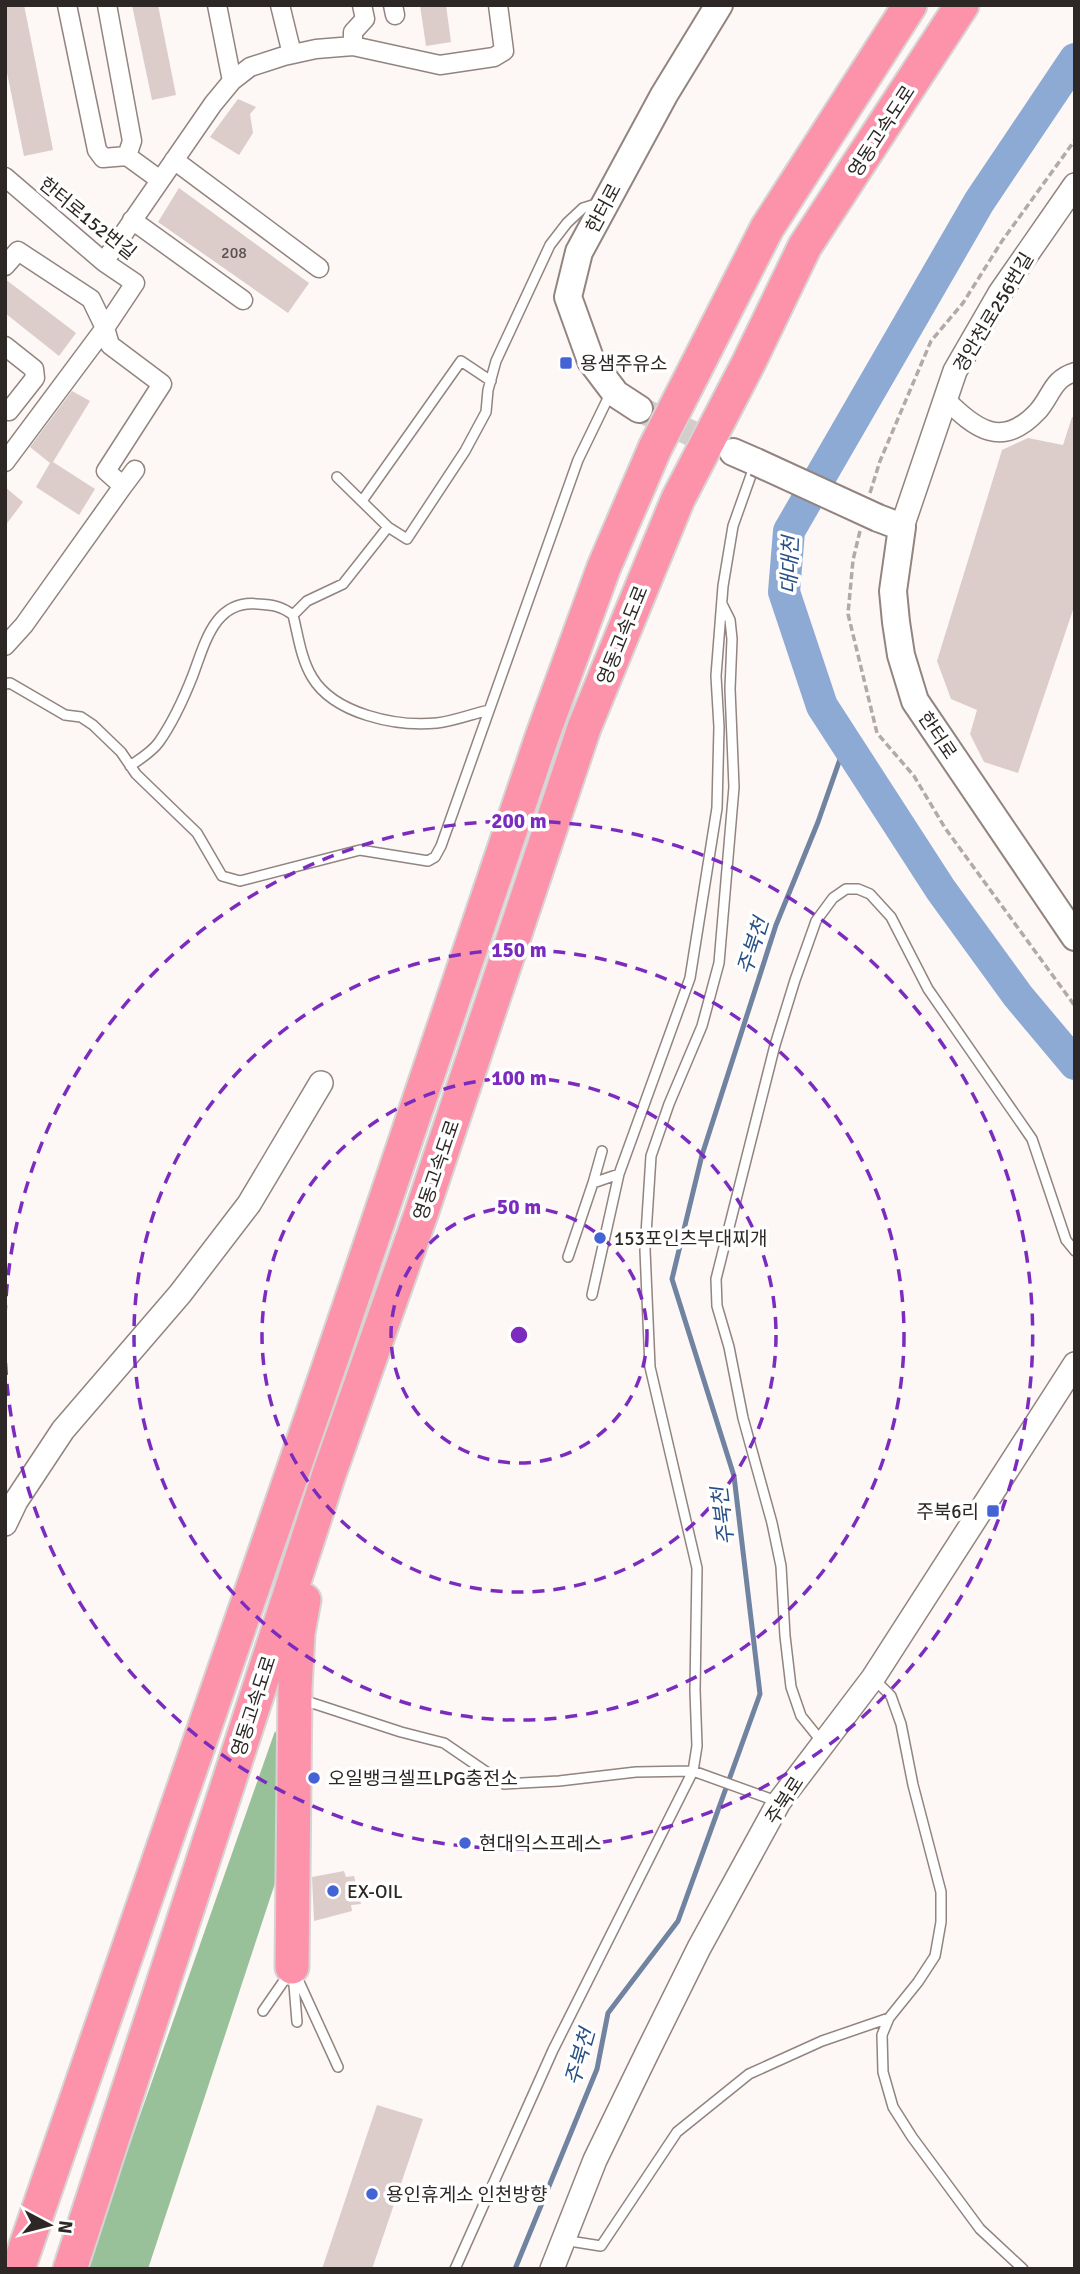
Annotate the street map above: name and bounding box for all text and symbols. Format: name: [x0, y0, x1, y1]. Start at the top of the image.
street label: 영동고속도로: [843, 81, 920, 182]
street label: 한터로152번길: [34, 172, 141, 265]
street label: 한터로: [581, 180, 627, 237]
house number: 208: [221, 243, 247, 263]
street label: 경안천로256번길: [949, 248, 1039, 377]
place label: 용샘주유소: [580, 352, 667, 376]
marker: 용샘주유소: [558, 355, 574, 371]
water label: 대대천: [776, 533, 804, 594]
street label: 영동고속도로: [592, 582, 654, 688]
street label: 한터로: [913, 707, 962, 764]
text: 200 m: [491, 808, 547, 834]
water label: 주북천: [732, 912, 775, 978]
text: 150 m: [491, 937, 547, 963]
text: 100 m: [491, 1065, 547, 1091]
street label: 영동고속도로: [409, 1117, 465, 1224]
text: 50 m: [497, 1194, 541, 1220]
place label: 153포인츠부대찌개: [614, 1227, 767, 1251]
marker: 153포인츠부대찌개: [592, 1230, 608, 1246]
centre of rings: [507, 1323, 531, 1347]
water label: 주북천: [706, 1483, 739, 1546]
place label: 주북6리: [916, 1500, 979, 1524]
marker: 주북6리: [985, 1503, 1001, 1519]
street label: 영동고속도로: [226, 1653, 282, 1760]
place label: 오일뱅크셀프LPG충전소: [328, 1767, 518, 1791]
marker: 오일뱅크셀프LPG충전소: [306, 1770, 322, 1786]
street label: 주북로: [760, 1772, 809, 1829]
place label: 현대익스프레스: [479, 1832, 601, 1856]
marker: 현대익스프레스: [457, 1835, 473, 1851]
place label: EX-OIL: [347, 1880, 403, 1904]
marker: EX-OIL: [325, 1883, 341, 1899]
water label: 주북천: [560, 2023, 601, 2088]
place label: 용인휴게소 인천방향: [386, 2183, 548, 2207]
marker: 용인휴게소 인천방향: [364, 2186, 380, 2202]
north arrow: [14, 2190, 84, 2260]
text: N: [52, 2219, 78, 2235]

